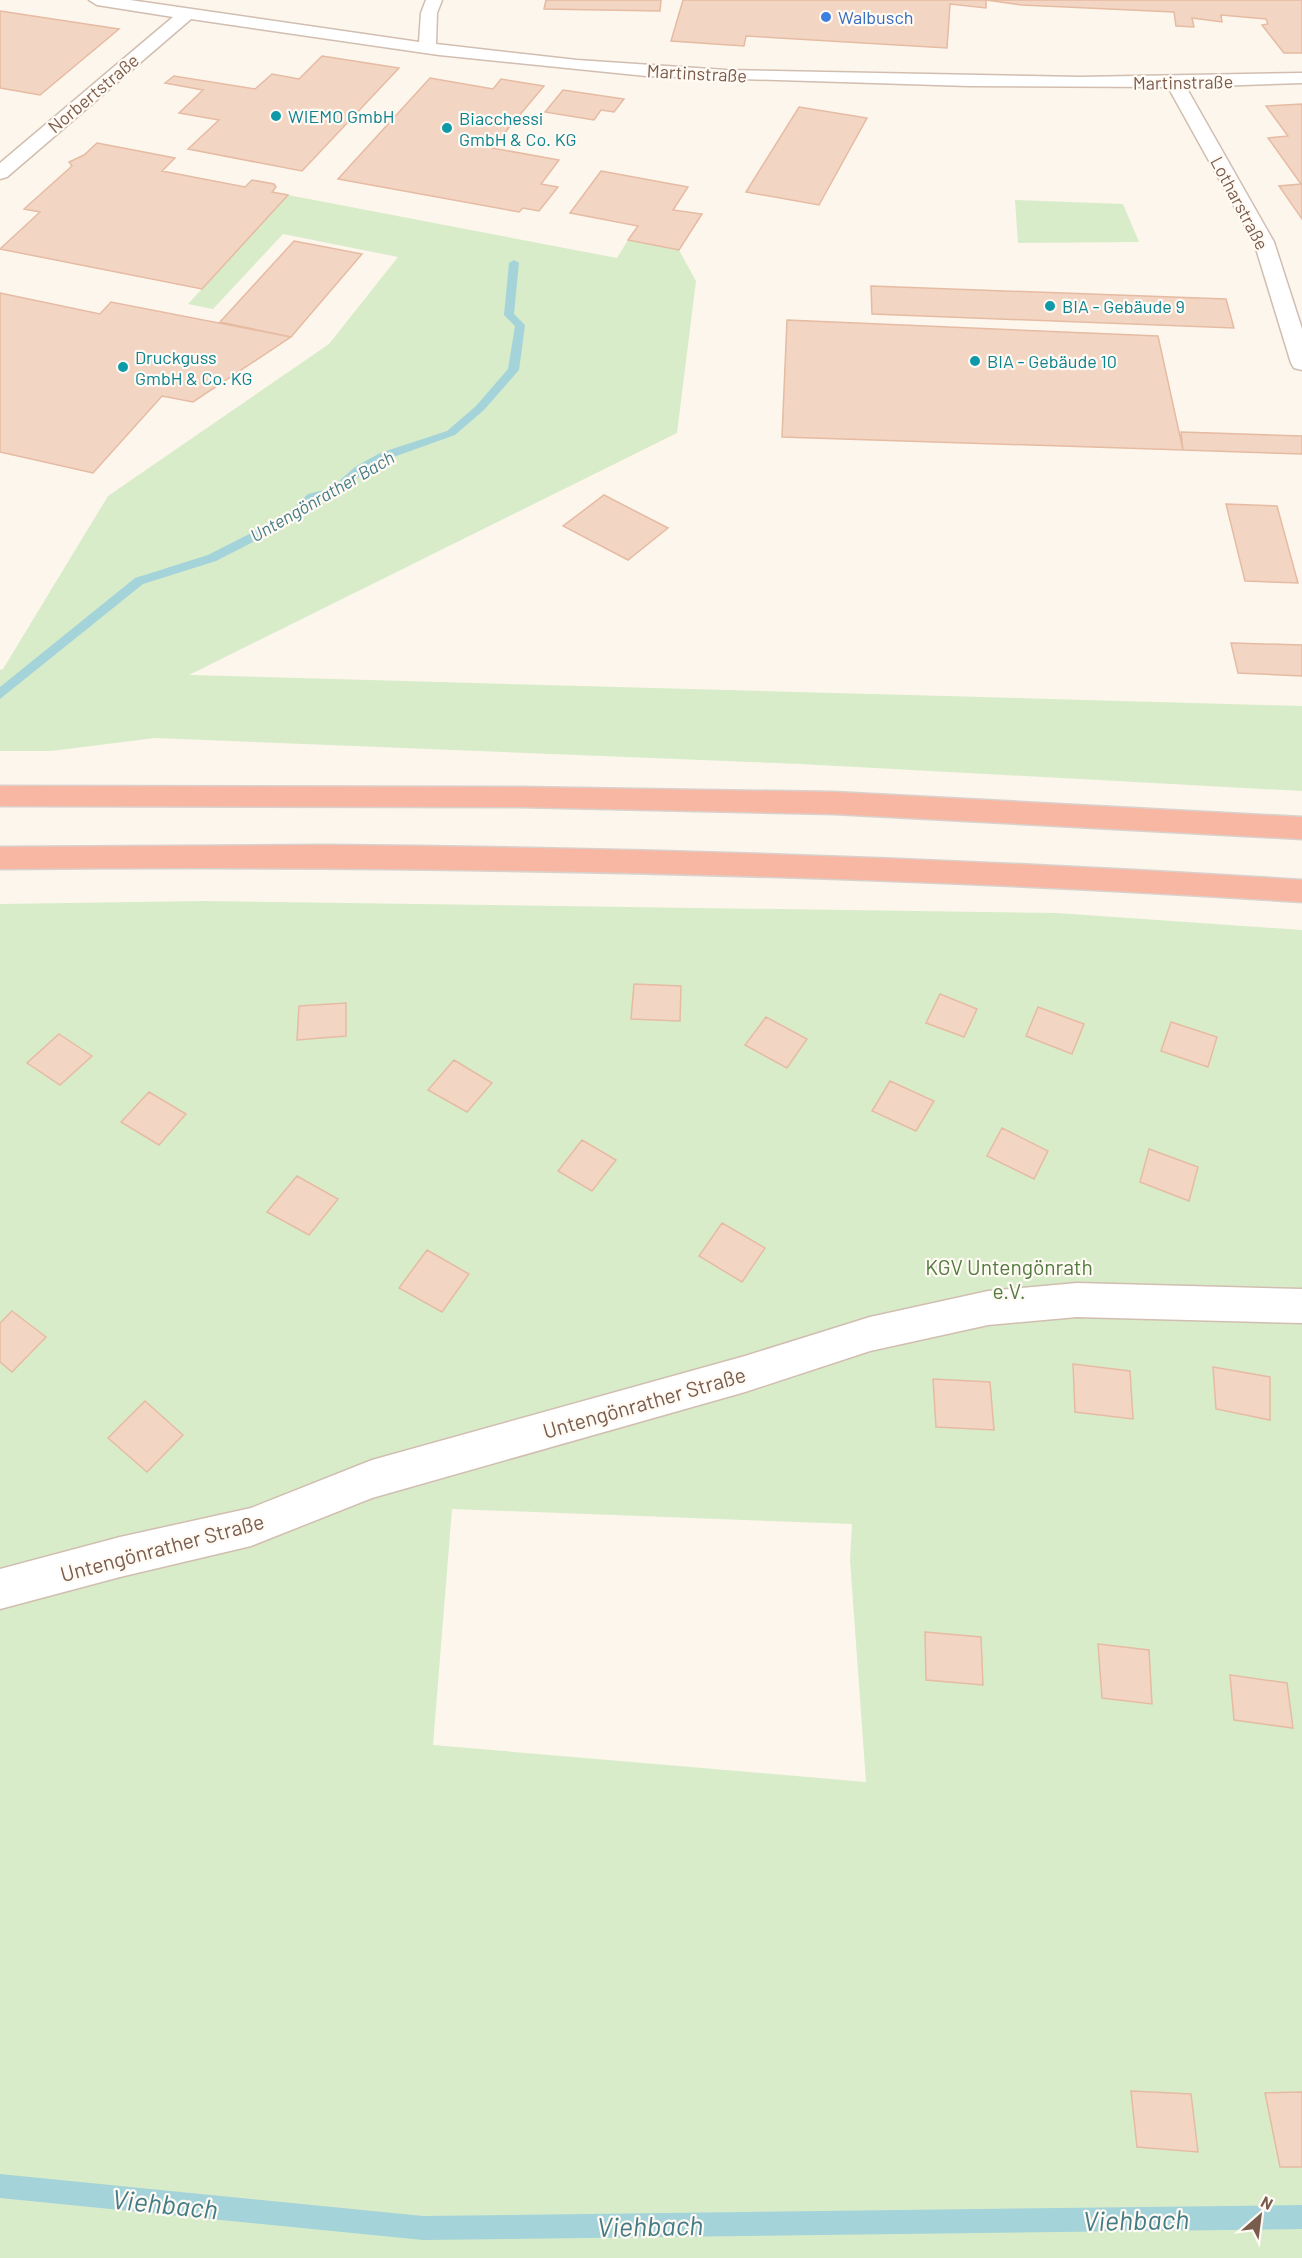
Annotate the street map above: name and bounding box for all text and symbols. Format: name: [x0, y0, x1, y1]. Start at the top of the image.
place label: Walbusch: [838, 6, 914, 28]
marker: Walbusch: [819, 10, 833, 24]
street label: Norbertstraße: [43, 49, 143, 137]
street label: Martinstraße: [646, 59, 748, 87]
street label: Martinstraße: [1133, 70, 1233, 94]
place label: WIEMO GmbH: [288, 105, 395, 127]
place label: Biacchessi GmbH & Co. KG: [459, 107, 577, 150]
marker: WIEMO GmbH: [269, 109, 283, 123]
marker: Biacchessi GmbH & Co. KG: [440, 121, 454, 135]
street label: Lotharstraße: [1206, 153, 1274, 253]
place label: BIA - Gebäude 9: [1062, 295, 1185, 317]
marker: BIA - Gebäude 9: [1043, 299, 1057, 313]
place label: Druckguss GmbH & Co. KG: [135, 346, 253, 389]
place label: BIA - Gebäude 10: [987, 350, 1117, 372]
marker: BIA - Gebäude 10: [968, 354, 982, 368]
marker: Druckguss GmbH & Co. KG: [116, 360, 130, 374]
water label: Untengönrather Bach: [246, 446, 398, 546]
park label: KGV Untengönrath e.V.: [925, 1254, 1093, 1303]
street label: Untengönrather Straße: [540, 1361, 748, 1443]
street label: Untengönrather Straße: [57, 1508, 267, 1586]
water label: Viehbach: [110, 2182, 220, 2224]
north arrow: [1230, 2186, 1290, 2246]
text: N: [1258, 2191, 1276, 2213]
water label: Viehbach: [1082, 2202, 1190, 2236]
water label: Viehbach: [596, 2208, 704, 2242]

